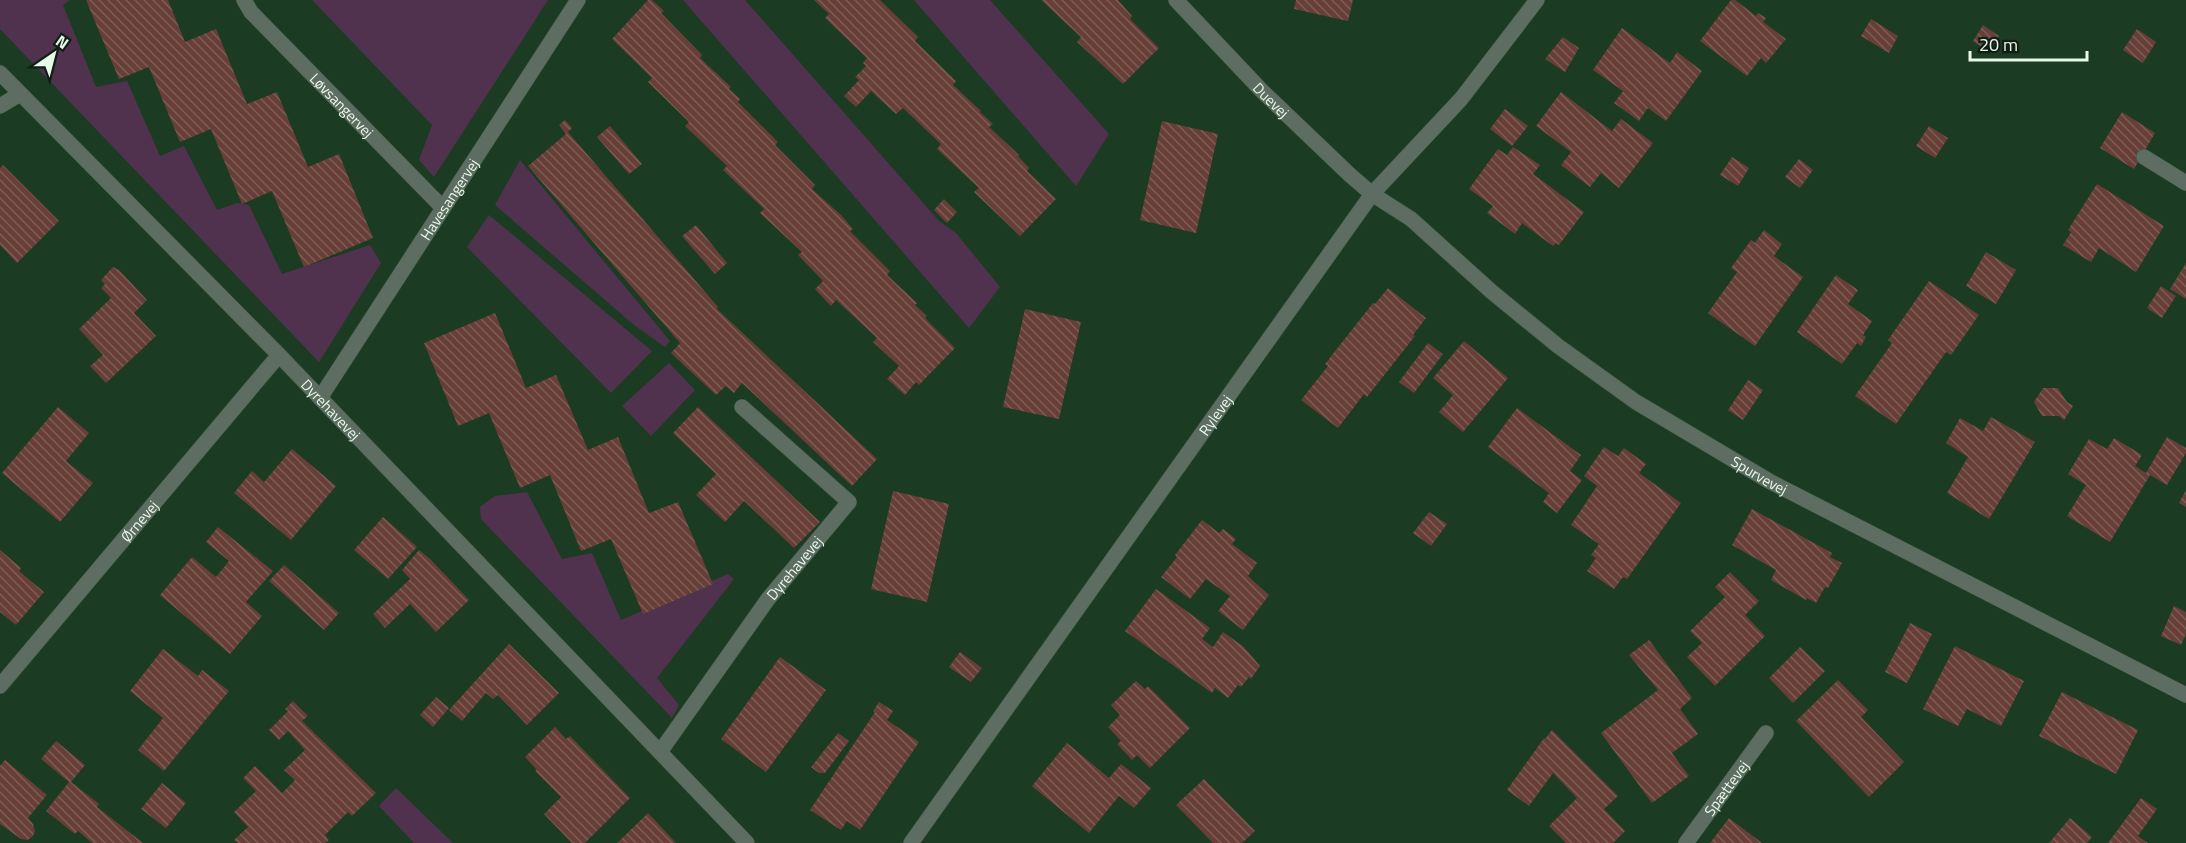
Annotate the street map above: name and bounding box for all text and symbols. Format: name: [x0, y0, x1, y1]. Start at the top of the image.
north arrow: [24, 24, 84, 84]
scale bar: [1970, 24, 2087, 62]
text: N: [51, 29, 74, 55]
text: 20 m: [1979, 31, 2018, 58]
street label: Løvsangervej: [305, 67, 379, 143]
street label: Duevej: [1248, 77, 1295, 123]
street label: Havesangervej: [414, 154, 484, 245]
street label: Dyrehavevej: [296, 373, 366, 445]
street label: Rylevej: [1193, 390, 1238, 440]
street label: Spurvevej: [1727, 450, 1792, 500]
street label: Ørnevej: [115, 495, 164, 547]
street label: Dyrehavevej: [760, 531, 828, 605]
street label: Spættevej: [1698, 755, 1754, 821]

